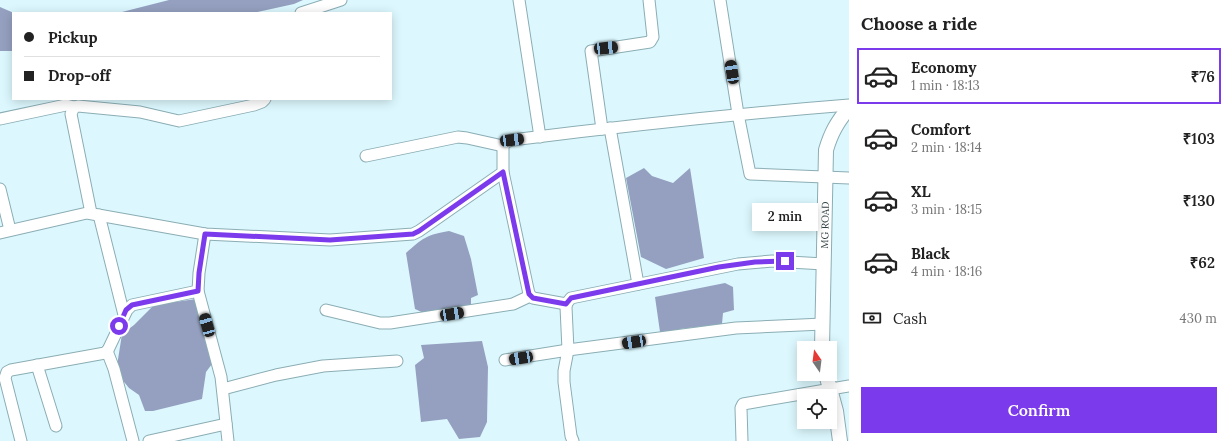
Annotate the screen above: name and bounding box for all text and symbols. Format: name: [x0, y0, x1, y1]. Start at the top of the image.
text: Choose a ride: [861, 12, 977, 35]
text: Pickup: [48, 28, 97, 47]
car: [593, 41, 619, 55]
icon: car: [863, 58, 899, 94]
text: Economy: [911, 58, 976, 77]
car: [724, 59, 740, 85]
text: Drop-off: [48, 66, 110, 85]
text: ₹76: [1191, 67, 1215, 86]
text: 1 min · 18:13: [911, 77, 980, 94]
icon: car: [863, 120, 899, 156]
text: Comfort: [911, 120, 971, 139]
text: ₹103: [1183, 129, 1215, 148]
car: [499, 133, 525, 147]
text: 2 min · 18:14: [911, 139, 982, 156]
icon: car: [863, 182, 899, 218]
text: XL: [911, 182, 931, 201]
text: ₹130: [1183, 191, 1215, 210]
street label: MG ROAD: [818, 201, 832, 249]
text: 3 min · 18:15: [911, 201, 982, 218]
callout: 2 min: [752, 203, 818, 231]
text: 2 min: [768, 208, 802, 225]
icon: car: [863, 244, 899, 280]
text: Black: [911, 244, 950, 263]
route end: [776, 252, 794, 270]
text: ₹62: [1190, 253, 1215, 272]
text: 4 min · 18:16: [911, 263, 982, 280]
car: [439, 306, 465, 322]
icon: cash: [861, 307, 883, 329]
text: Cash: [893, 309, 927, 328]
text: 430 m: [1180, 310, 1217, 327]
car: [198, 312, 216, 338]
route start: [110, 317, 128, 335]
car: [621, 334, 647, 350]
north arrow: [797, 341, 837, 381]
map controls: [797, 341, 837, 429]
car: [508, 350, 534, 366]
button: Confirm: [861, 387, 1217, 433]
button: locate: [797, 389, 837, 429]

